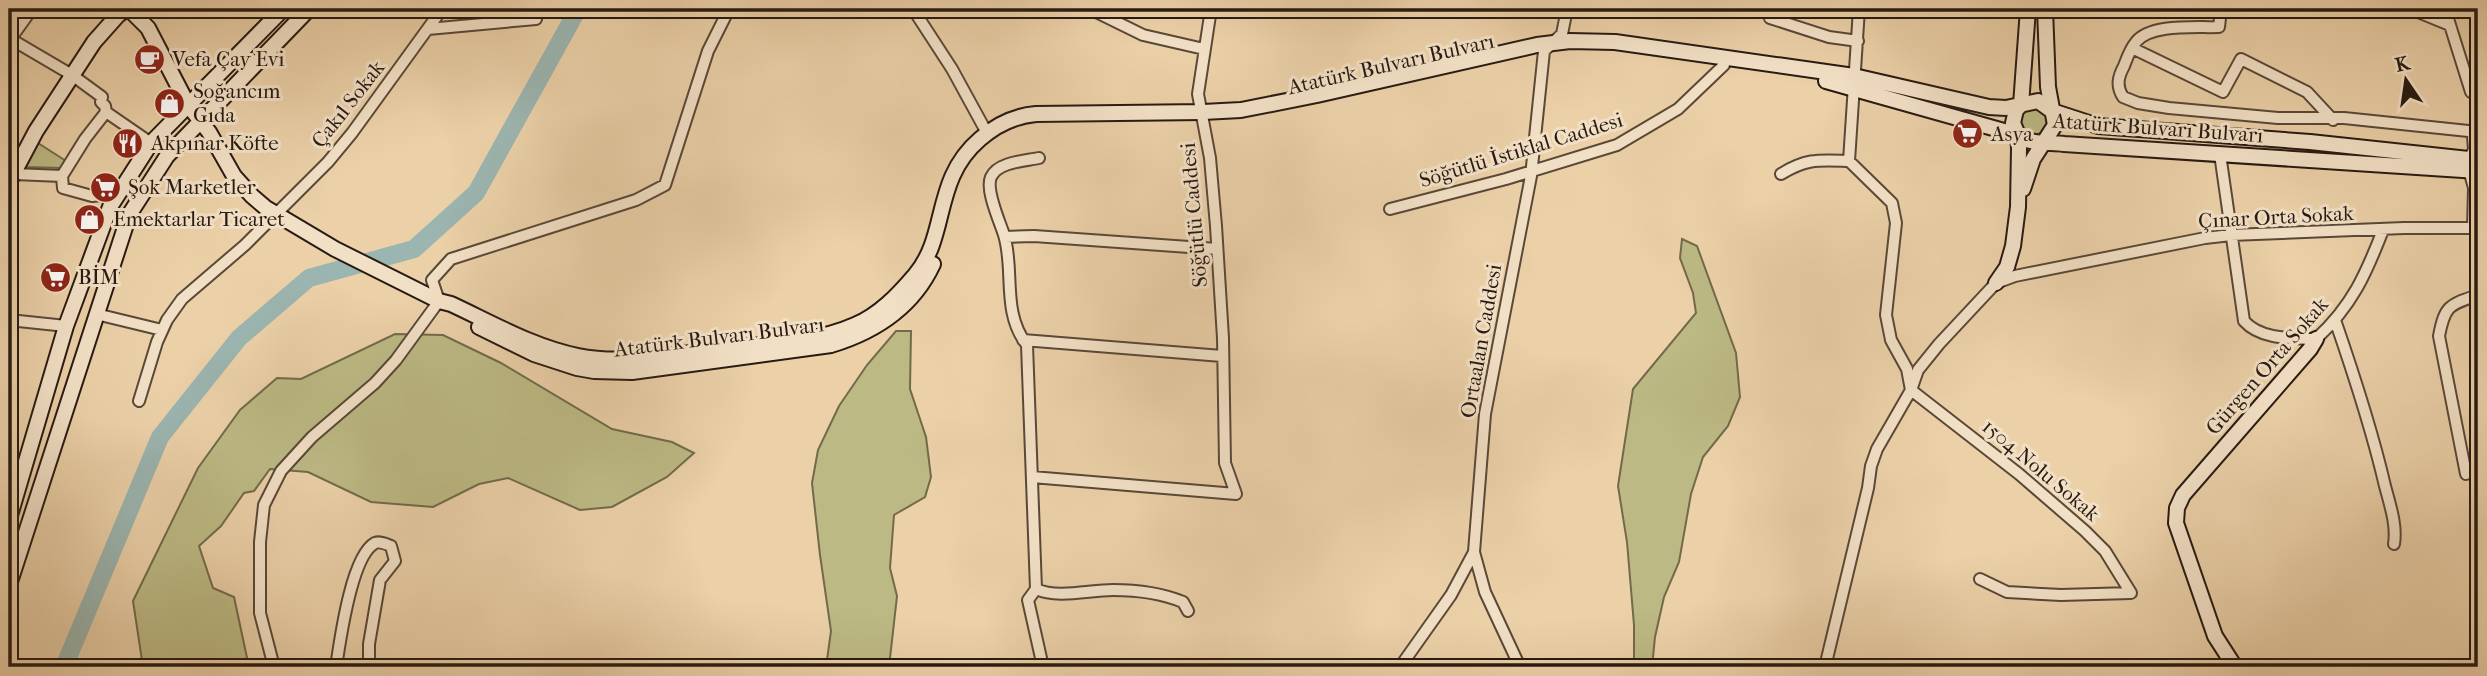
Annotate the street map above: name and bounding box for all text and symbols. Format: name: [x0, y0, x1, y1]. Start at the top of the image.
street label: Atatürk Bulvarı Bulvarı: [1284, 29, 1497, 100]
cafe icon: Vefa Çay Evi: [132, 42, 166, 76]
north arrow: [2372, 46, 2442, 116]
place label: Vefa Çay Evi: [171, 47, 284, 72]
text: K: [2393, 52, 2413, 77]
street label: Çakıl Sokak: [307, 56, 390, 153]
place label: Soğancım Gıda: [193, 79, 281, 127]
shop icon: Soğancım Gıda: [153, 86, 187, 120]
street label: Söğütlü İstiklal Caddesi: [1416, 108, 1626, 192]
street label: Atatürk Bulvarı Bulvarı: [2051, 109, 2264, 147]
supermarket icon: Asya: [1951, 117, 1985, 151]
place label: Asya: [1990, 122, 2033, 146]
restaurant icon: Akpınar Köfte: [111, 126, 145, 160]
place label: Akpınar Köfte: [150, 131, 279, 155]
street label: Söğütlü Caddesi: [1176, 142, 1212, 288]
supermarket icon: Şok Marketler: [88, 170, 122, 204]
place label: Şok Marketler: [128, 175, 256, 199]
street label: Çınar Orta Sokak: [2198, 201, 2355, 234]
shop icon: Emektarlar Ticaret: [73, 202, 107, 236]
place label: Emektarlar Ticaret: [113, 207, 285, 231]
supermarket icon: BİM: [38, 260, 72, 294]
street label: Ortaalan Caddesi: [1456, 262, 1506, 420]
place label: BİM: [78, 265, 119, 289]
street label: Gürgen Orta Sokak: [2201, 292, 2333, 440]
street label: Atatürk Bulvarı Bulvarı: [612, 312, 825, 362]
street label: 1504 Nolu Sokak: [1978, 414, 2105, 526]

